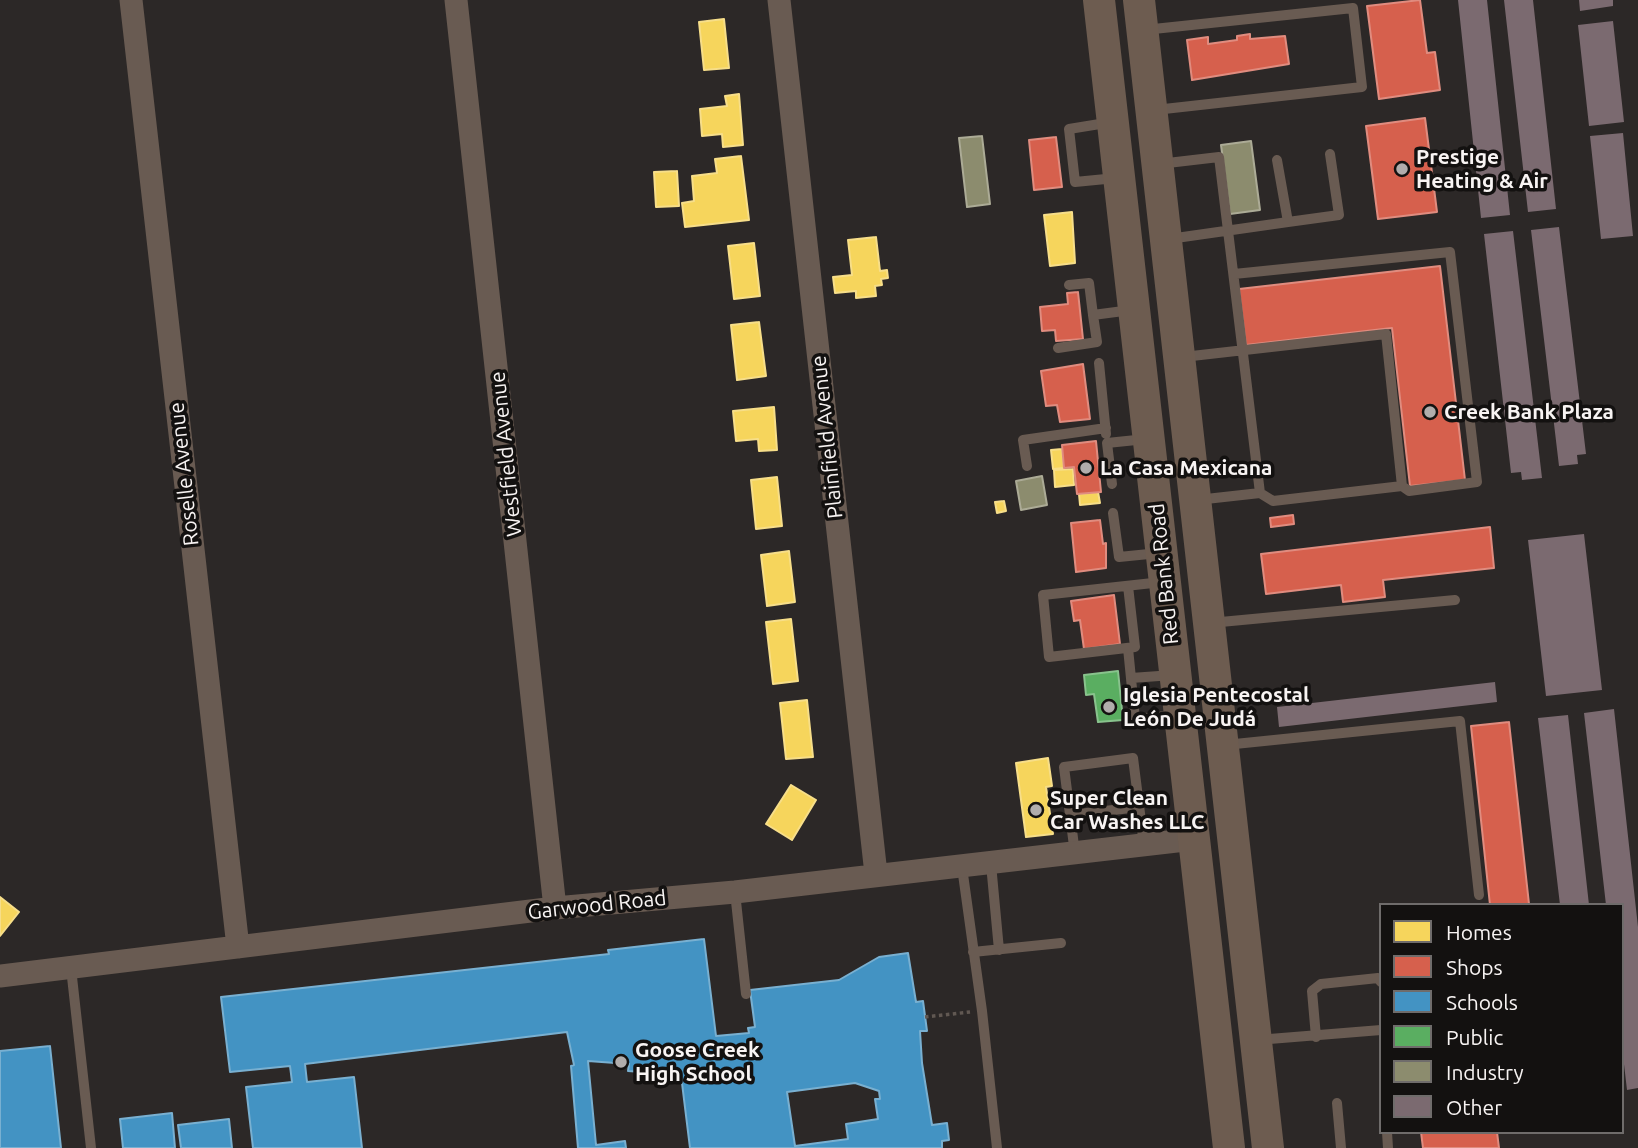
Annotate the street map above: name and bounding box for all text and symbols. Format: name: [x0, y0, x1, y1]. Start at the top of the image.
place label: Prestige Heating & Air: [1416, 144, 1548, 194]
marker: Prestige Heating & Air: [1394, 161, 1410, 177]
street label: Plainfield Avenue: [806, 354, 848, 520]
street label: Westfield Avenue: [485, 370, 527, 538]
place label: Creek Bank Plaza: [1444, 399, 1614, 425]
street label: Roselle Avenue: [164, 401, 204, 547]
marker: Creek Bank Plaza: [1422, 404, 1438, 420]
place label: La Casa Mexicana: [1100, 455, 1272, 481]
marker: La Casa Mexicana: [1078, 460, 1094, 476]
street label: Red Bank Road: [1144, 502, 1184, 646]
place label: Iglesia Pentecostal León De Judá: [1123, 682, 1309, 732]
marker: Iglesia Pentecostal León De Judá: [1101, 699, 1117, 715]
place label: Super Clean Car Washes LLC: [1050, 785, 1204, 835]
marker: Super Clean Car Washes LLC: [1028, 802, 1044, 818]
street label: Garwood Road: [526, 885, 668, 925]
legend: [1379, 903, 1624, 1134]
text: Homes: [1446, 920, 1512, 944]
text: Shops: [1446, 955, 1503, 979]
text: Schools: [1446, 990, 1518, 1014]
text: Public: [1446, 1025, 1503, 1049]
place label: Goose Creek High School: [635, 1037, 760, 1087]
marker: Goose Creek High School: [613, 1054, 629, 1070]
text: Industry: [1446, 1060, 1524, 1084]
text: Other: [1446, 1095, 1502, 1119]

